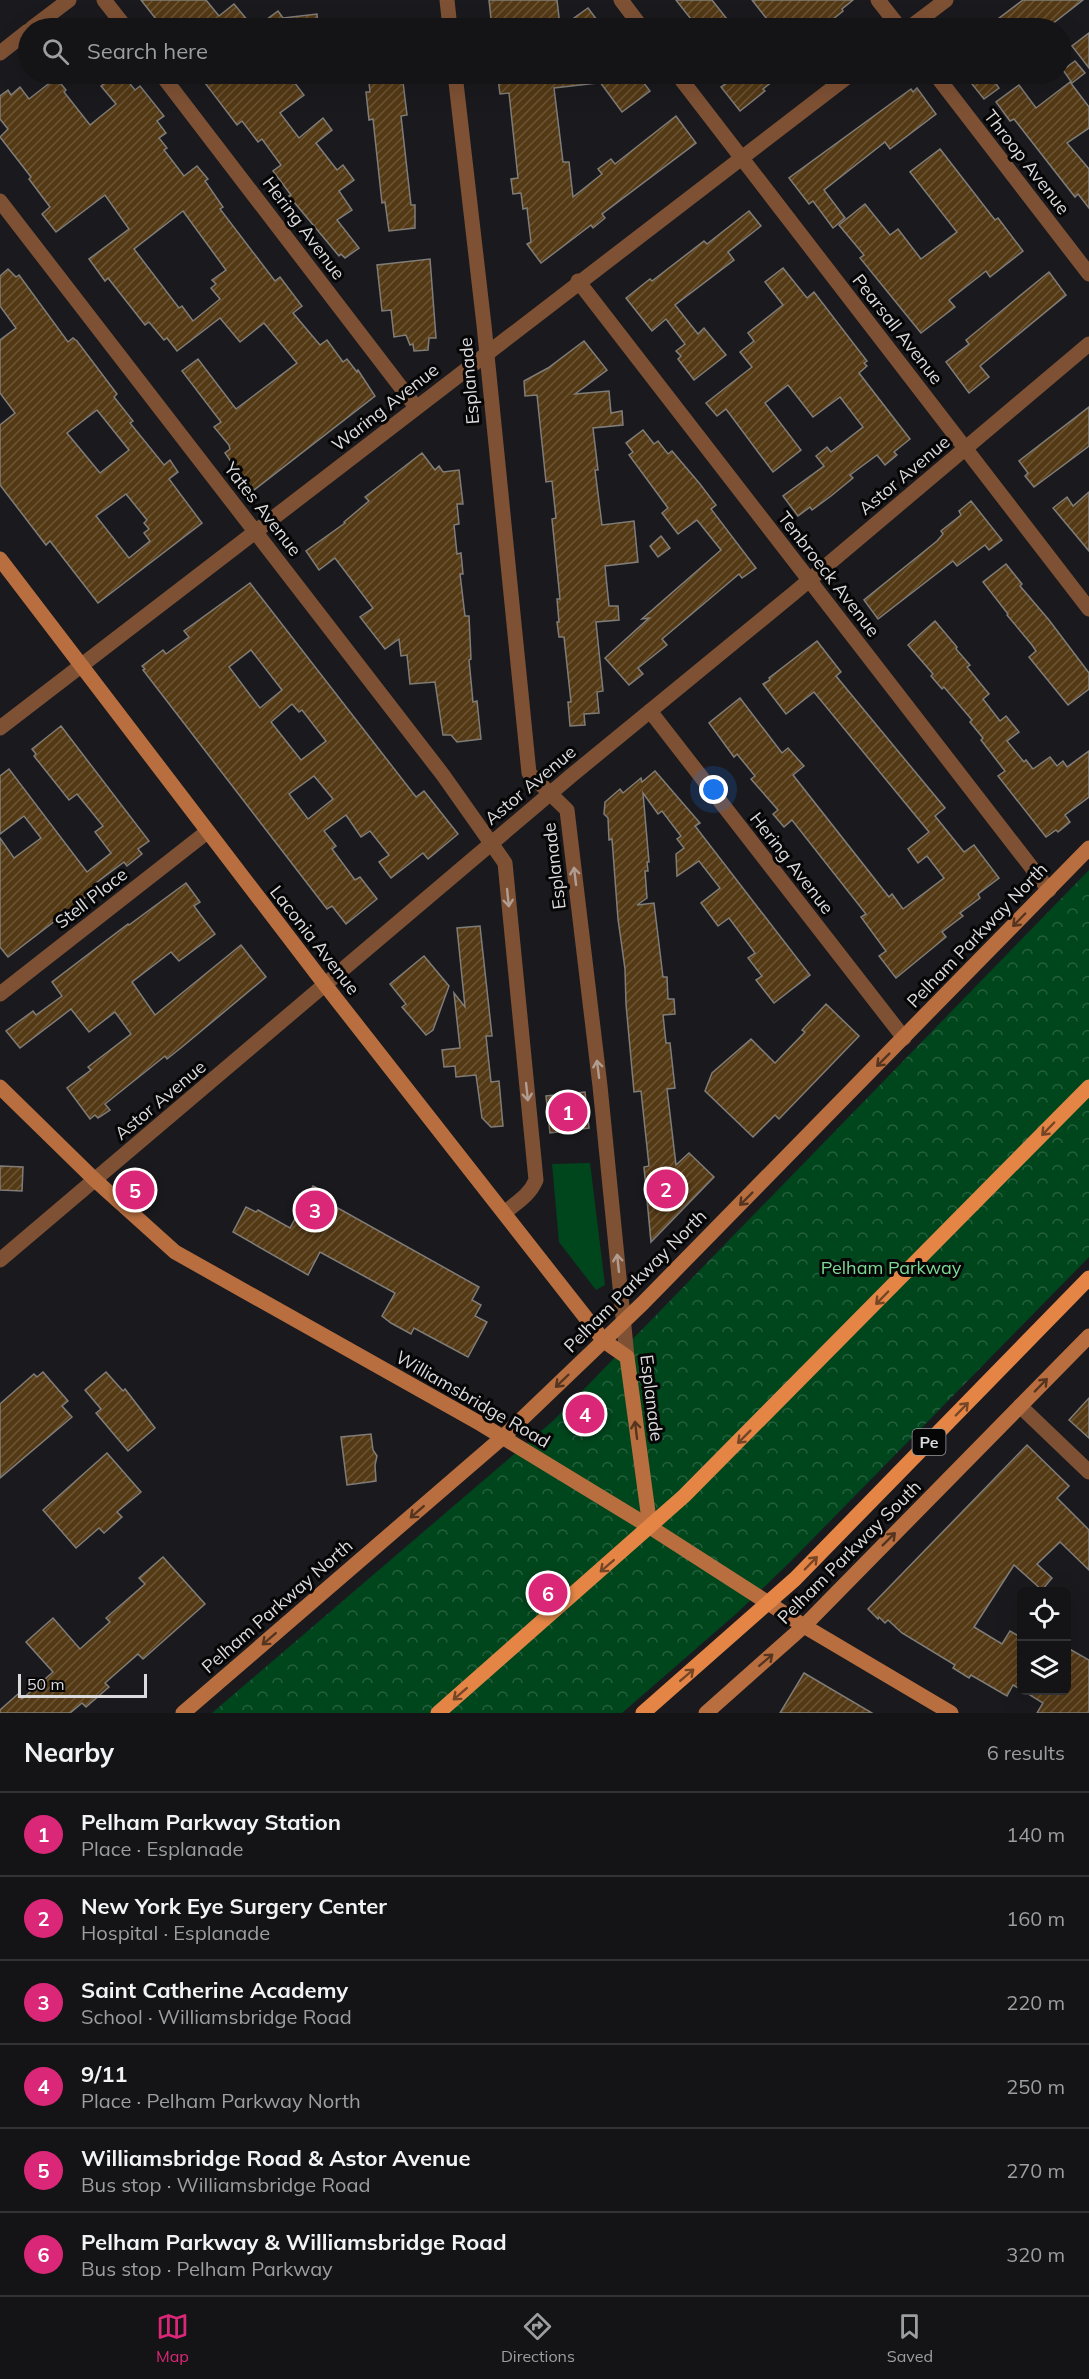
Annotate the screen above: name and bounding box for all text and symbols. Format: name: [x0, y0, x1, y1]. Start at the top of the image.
search box: [18, 18, 1071, 84]
icon: search: [39, 35, 72, 68]
text: Search here: [87, 37, 208, 65]
street label: Throop Avenue: [979, 105, 1075, 219]
street label: Hering Avenue: [258, 172, 350, 284]
street label: Pearsall Avenue: [848, 269, 948, 389]
street label: Esplanade: [454, 337, 484, 425]
street label: Waring Avenue: [327, 358, 443, 456]
street label: Astor Avenue: [854, 430, 954, 520]
street label: Yates Avenue: [219, 457, 307, 560]
street label: Tenbroeck Avenue: [773, 507, 885, 641]
street label: Astor Avenue: [480, 740, 580, 830]
your location: [699, 775, 728, 804]
street label: Hering Avenue: [745, 807, 839, 919]
street label: Esplanade: [537, 821, 571, 911]
street label: Pelham Parkway North: [902, 858, 1052, 1012]
street label: Stell Place: [50, 863, 132, 933]
one-way arrow: [569, 866, 580, 886]
street label: Laconia Avenue: [265, 881, 365, 999]
one-way arrow: [503, 888, 514, 908]
one-way arrow: [1012, 913, 1026, 928]
one-way arrow: [875, 1052, 890, 1067]
street label: Astor Avenue: [110, 1055, 210, 1145]
one-way arrow: [592, 1060, 603, 1080]
one-way arrow: [522, 1082, 533, 1102]
pin: 1: [548, 1090, 588, 1134]
one-way arrow: [1041, 1121, 1055, 1136]
pin: 2: [646, 1166, 686, 1212]
pin: 5: [116, 1168, 154, 1212]
pin: 3: [296, 1188, 334, 1232]
one-way arrow: [738, 1191, 753, 1206]
street label: Pelham Parkway North: [559, 1205, 711, 1357]
one-way arrow: [612, 1254, 623, 1274]
park label: Pelham Parkway: [821, 1256, 962, 1279]
one-way arrow: [875, 1290, 889, 1305]
street label: Williamsbridge Road: [392, 1345, 554, 1453]
street label: Esplanade: [635, 1353, 669, 1443]
one-way arrow: [554, 1374, 569, 1388]
one-way arrow: [1034, 1378, 1048, 1393]
pin: 4: [566, 1392, 604, 1436]
one-way arrow: [954, 1401, 969, 1416]
one-way arrow: [630, 1420, 641, 1440]
one-way arrow: [737, 1429, 752, 1444]
road number: Pe: [912, 1429, 946, 1455]
street label: Pelham Parkway South: [772, 1475, 926, 1629]
one-way arrow: [410, 1505, 425, 1519]
one-way arrow: [882, 1532, 897, 1547]
street label: Pelham Parkway North: [197, 1534, 357, 1678]
one-way arrow: [803, 1555, 818, 1570]
one-way arrow: [600, 1559, 615, 1573]
pin: 6: [528, 1570, 568, 1616]
map controls: [1017, 1587, 1071, 1695]
button: locate: [1017, 1587, 1071, 1641]
one-way arrow: [262, 1632, 277, 1646]
button: layers: [1017, 1641, 1071, 1695]
one-way arrow: [758, 1653, 773, 1667]
one-way arrow: [679, 1668, 695, 1681]
scale bar: [18, 1671, 147, 1698]
text: 50 m: [27, 1674, 64, 1694]
one-way arrow: [453, 1687, 468, 1701]
text: Nearby: [24, 1736, 114, 1769]
text: 6 results: [987, 1740, 1065, 1765]
text: Pelham Parkway Station: [81, 1808, 341, 1836]
text: 1: [38, 1822, 50, 1847]
text: 140 m: [1006, 1822, 1065, 1847]
text: Place · Esplanade: [81, 1836, 243, 1861]
text: New York Eye Surgery Center: [81, 1892, 387, 1920]
text: 2: [38, 1906, 50, 1931]
text: 160 m: [1006, 1906, 1065, 1931]
text: Hospital · Esplanade: [81, 1920, 270, 1945]
text: Saint Catherine Academy: [81, 1976, 348, 2004]
text: 3: [38, 1990, 50, 2015]
text: 220 m: [1006, 1990, 1065, 2015]
text: School · Williamsbridge Road: [81, 2004, 352, 2029]
text: 9/11: [81, 2060, 128, 2088]
text: 4: [38, 2074, 50, 2099]
text: 250 m: [1006, 2074, 1065, 2099]
text: Place · Pelham Parkway North: [81, 2088, 361, 2113]
text: Williamsbridge Road & Astor Avenue: [81, 2144, 470, 2172]
text: 5: [38, 2158, 50, 2183]
text: 270 m: [1006, 2158, 1065, 2183]
text: Bus stop · Williamsbridge Road: [81, 2172, 370, 2197]
text: Pelham Parkway & Williamsbridge Road: [81, 2228, 507, 2256]
text: 6: [38, 2242, 50, 2267]
text: 320 m: [1006, 2242, 1065, 2267]
text: Bus stop · Pelham Parkway: [81, 2256, 333, 2281]
tab: Map: [156, 2310, 189, 2366]
tab: Directions: [501, 2310, 575, 2366]
tab: Saved: [887, 2310, 933, 2366]

